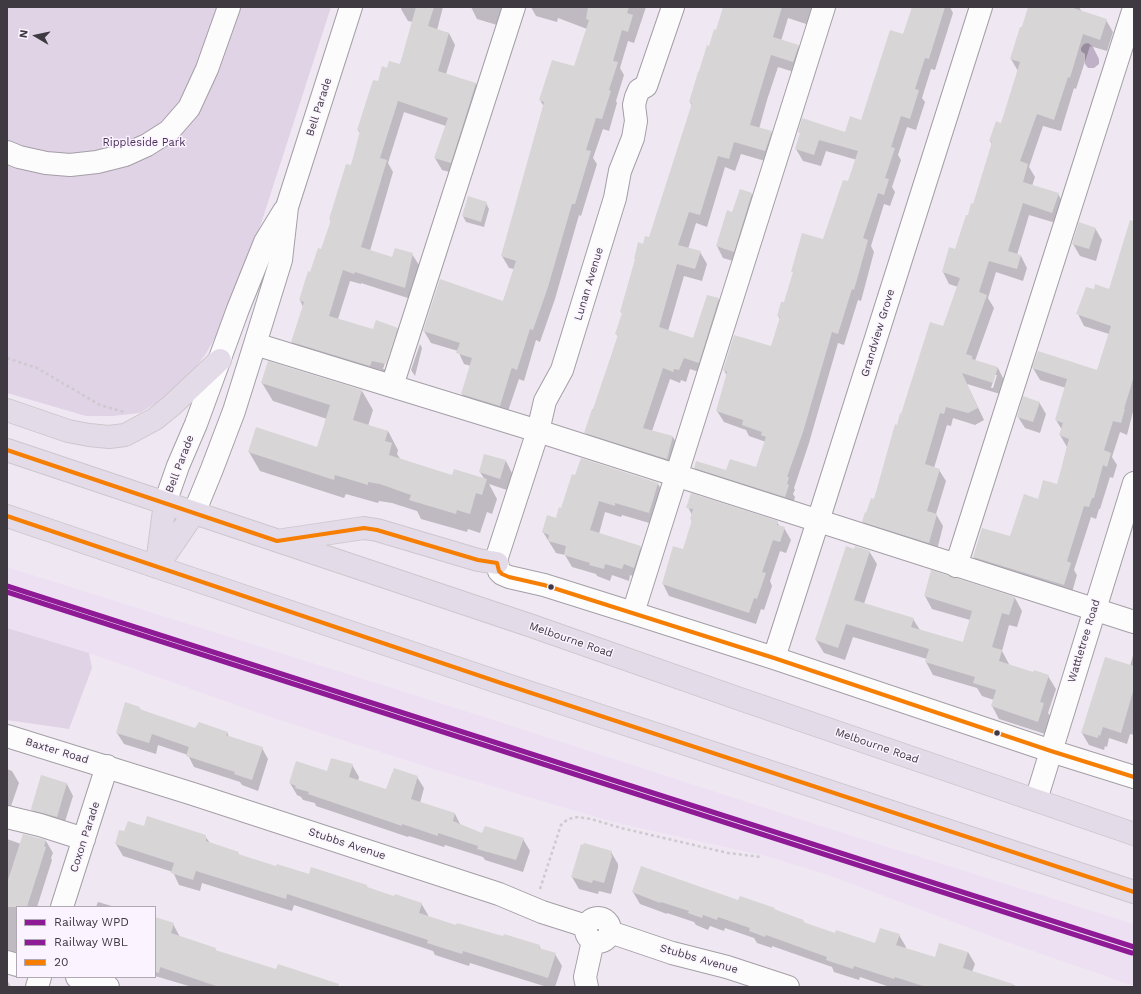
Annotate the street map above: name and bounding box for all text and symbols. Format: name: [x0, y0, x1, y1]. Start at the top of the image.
north arrow: [16, 16, 56, 56]
text: N: [17, 29, 31, 39]
street label: Bell Parade: [303, 76, 335, 138]
park label: Rippleside Park: [102, 136, 186, 150]
street label: Lunan Avenue: [572, 246, 606, 322]
street label: Grandview Grove: [858, 288, 898, 378]
street label: Bell Parade: [163, 433, 197, 495]
unlabelled marker: [546, 582, 556, 592]
street label: Wattletree Road: [1065, 598, 1103, 684]
street label: Melbourne Road: [527, 620, 615, 660]
street label: Melbourne Road: [833, 726, 921, 766]
unlabelled marker: [992, 728, 1002, 738]
street label: Baxter Road: [24, 735, 90, 767]
street label: Coxon Parade: [67, 800, 103, 874]
street label: Stubbs Avenue: [307, 825, 387, 863]
legend: [16, 906, 156, 978]
text: Railway WPD: [54, 915, 129, 929]
text: Railway WBL: [54, 935, 128, 949]
street label: Stubbs Avenue: [658, 942, 740, 976]
text: 20: [54, 955, 68, 969]

